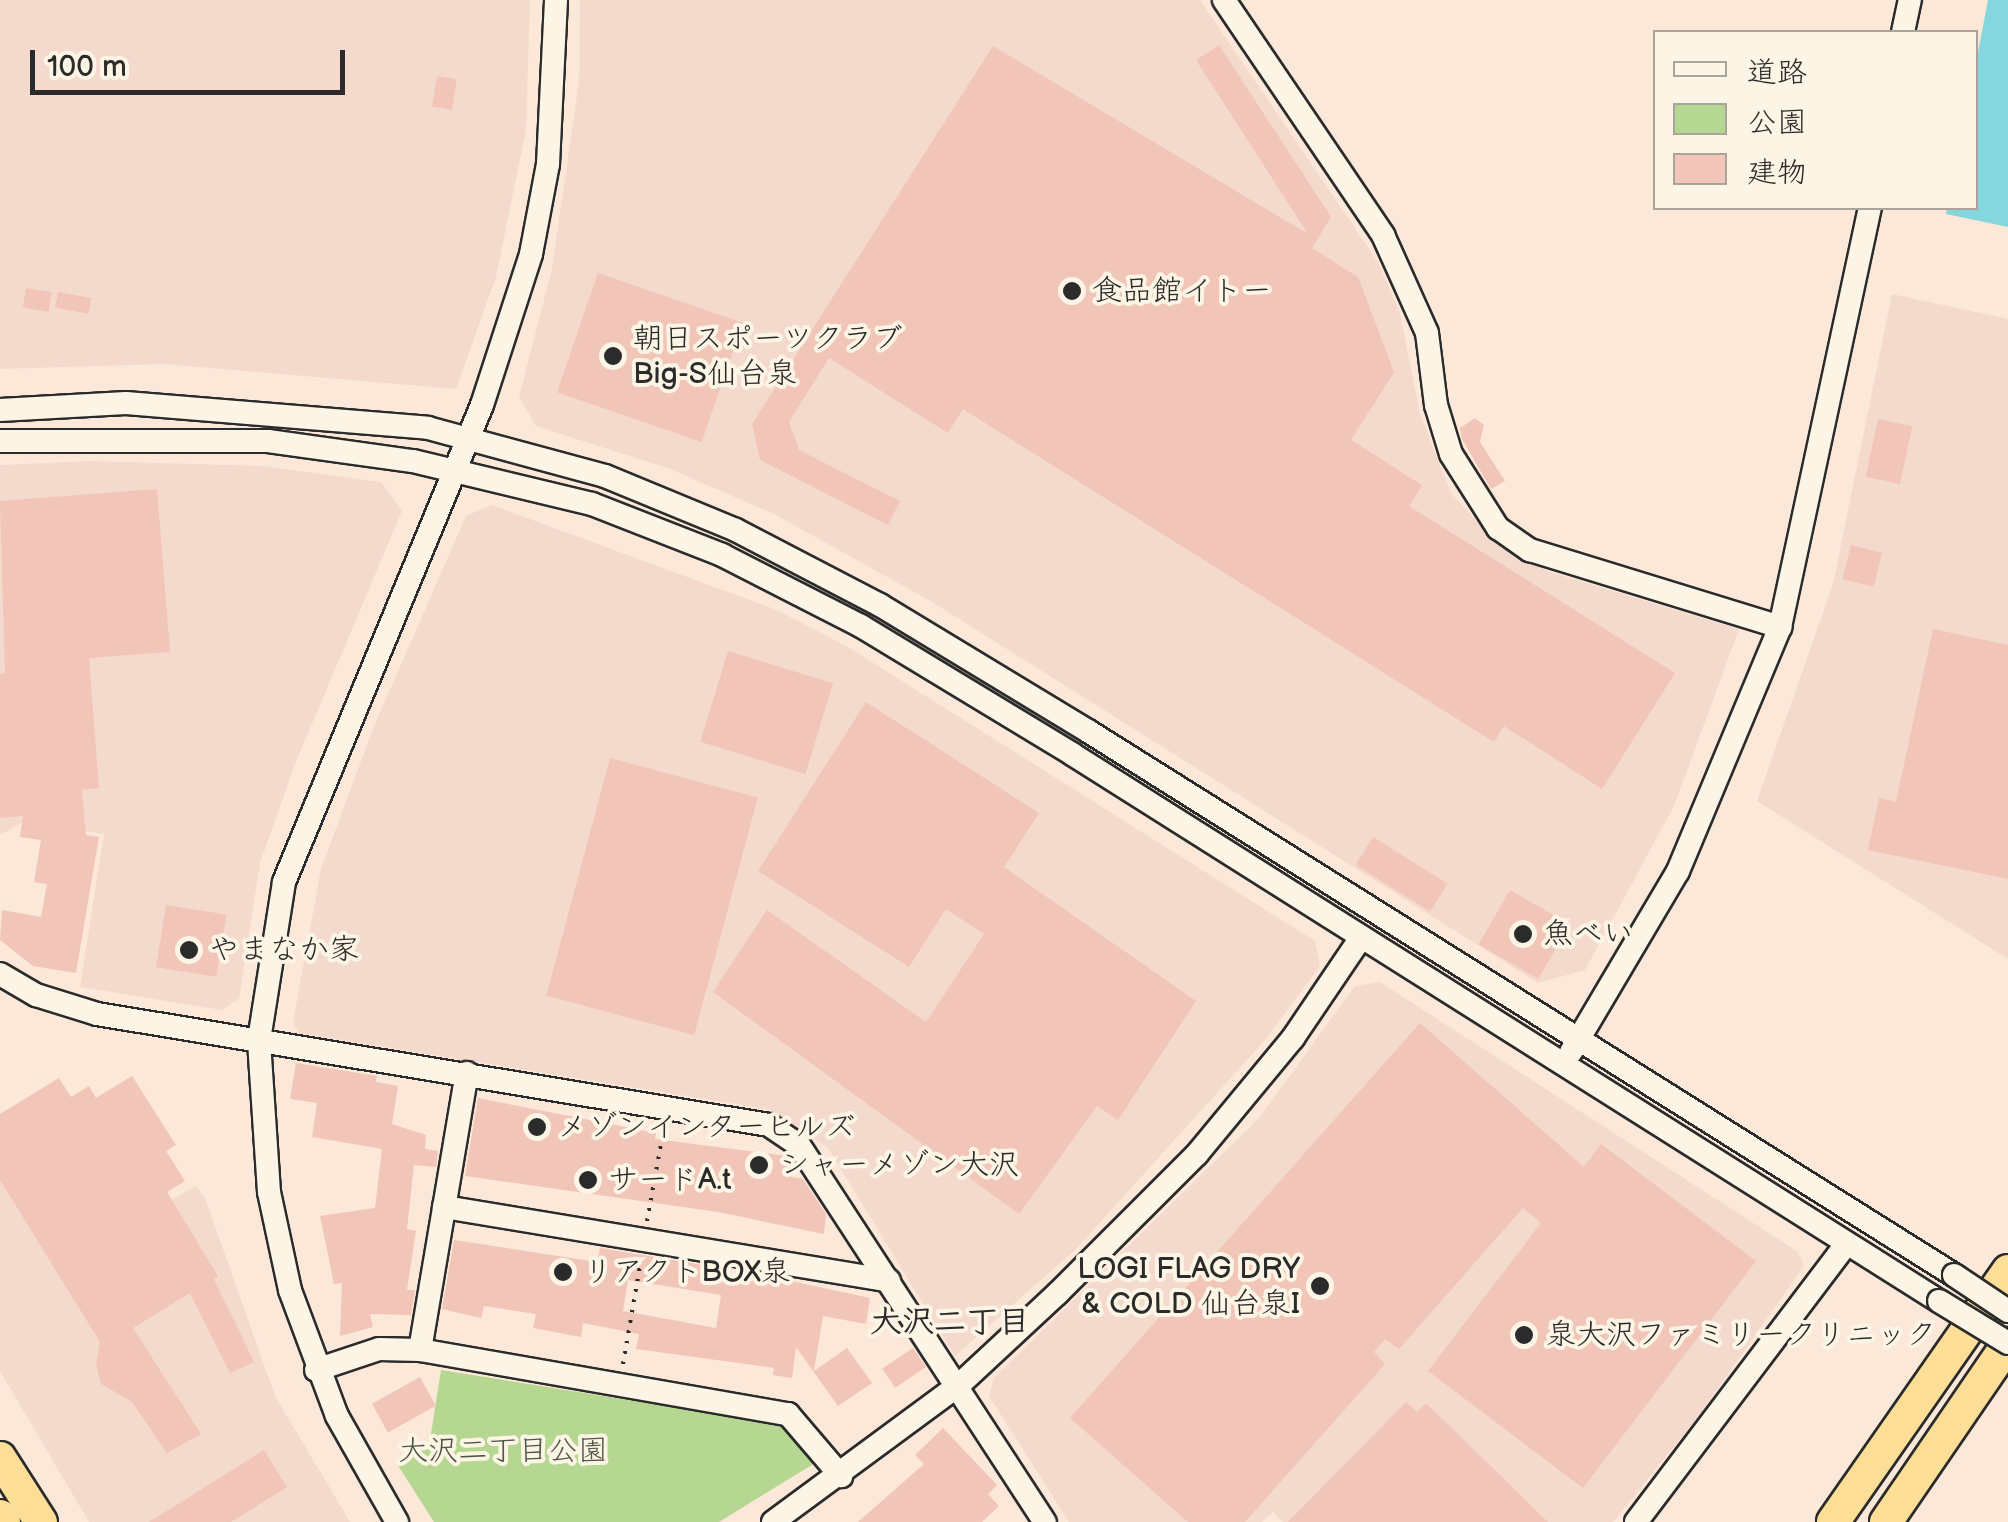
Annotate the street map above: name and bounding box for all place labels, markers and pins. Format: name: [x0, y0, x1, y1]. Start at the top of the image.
place label: 食品館イトー: [1092, 273, 1272, 309]
marker: 食品館イトー: [1061, 280, 1083, 302]
place label: 朝日スポーツクラブ Big-S仙台泉: [633, 321, 903, 392]
marker: 朝日スポーツクラブ Big-S仙台泉: [602, 345, 624, 367]
place label: 魚べい: [1543, 916, 1633, 952]
marker: 魚べい: [1512, 923, 1534, 945]
place label: やまなか家: [209, 932, 359, 968]
marker: やまなか家: [178, 939, 200, 961]
place label: メゾンインターヒルズ: [557, 1109, 857, 1145]
marker: メゾンインターヒルズ: [526, 1116, 548, 1138]
place label: シャーメゾン大沢: [779, 1147, 1019, 1183]
marker: シャーメゾン大沢: [748, 1154, 770, 1176]
place label: サードA.t: [608, 1162, 731, 1198]
marker: サードA.t: [577, 1169, 599, 1191]
place label: LOGI FLAG DRY & COLD 仙台泉I: [1077, 1251, 1300, 1322]
place label: リアクトBOX泉: [583, 1254, 793, 1290]
marker: リアクトBOX泉: [552, 1261, 574, 1283]
marker: LOGI FLAG DRY & COLD 仙台泉I: [1309, 1275, 1331, 1297]
place label: 泉大沢ファミリークリニック: [1546, 1317, 1936, 1353]
marker: 泉大沢ファミリークリニック: [1511, 1322, 1537, 1348]

